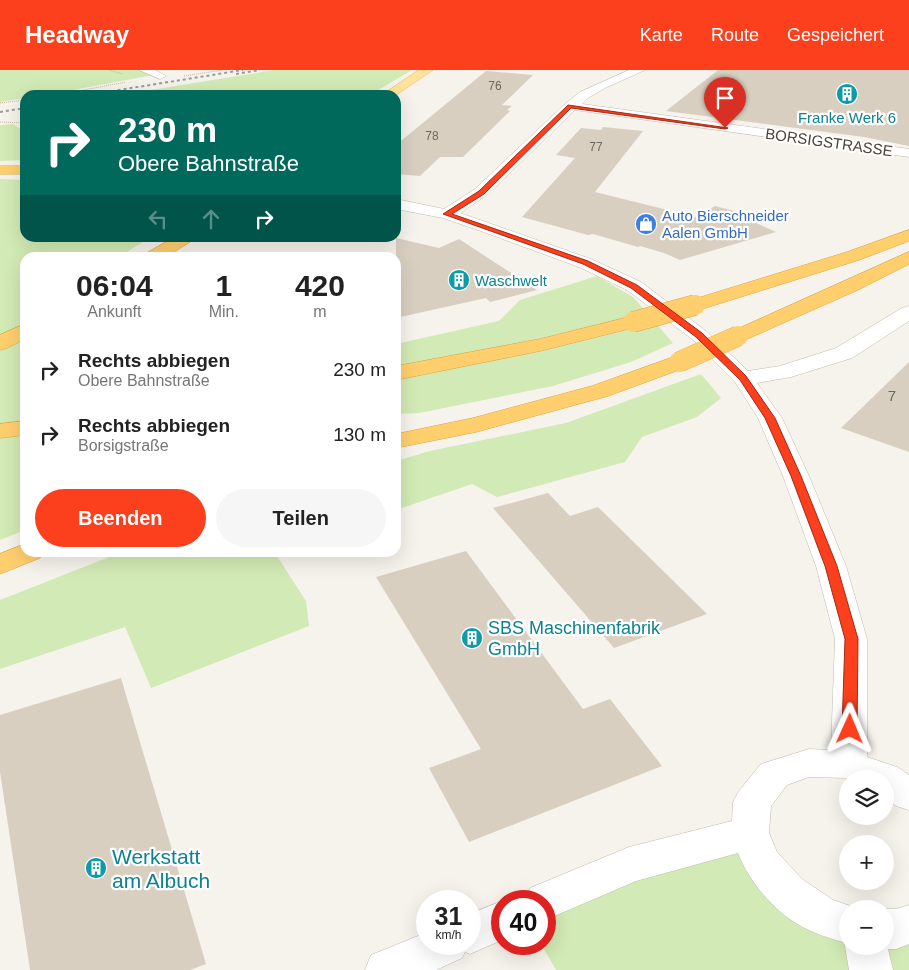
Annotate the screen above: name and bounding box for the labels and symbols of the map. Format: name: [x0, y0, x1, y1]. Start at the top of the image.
pin: [704, 77, 746, 128]
house number: 76: [488, 79, 502, 93]
building icon: Franke Werk 6: [835, 82, 859, 106]
place label: Franke Werk 6: [798, 109, 896, 126]
street label: BORSIGSTRASSE: [764, 125, 894, 159]
house number: 78: [425, 129, 439, 143]
house number: 77: [589, 140, 603, 154]
place label: Auto Bierschneider Aalen GmbH: [662, 207, 789, 241]
shop icon: Auto Bierschneider Aalen GmbH: [634, 212, 658, 236]
building icon: Waschwelt: [447, 268, 471, 292]
place label: Waschwelt: [475, 272, 548, 289]
house number: 7: [888, 387, 896, 404]
place label: SBS Maschinenfabrik GmbH: [488, 618, 661, 659]
building icon: SBS Maschinenfabrik GmbH: [460, 626, 484, 650]
position arrow: [823, 702, 875, 754]
place label: Werkstatt am Albuch: [112, 845, 210, 892]
building icon: Werkstatt am Albuch: [84, 856, 108, 880]
speed limit sign: 40: [491, 890, 556, 955]

